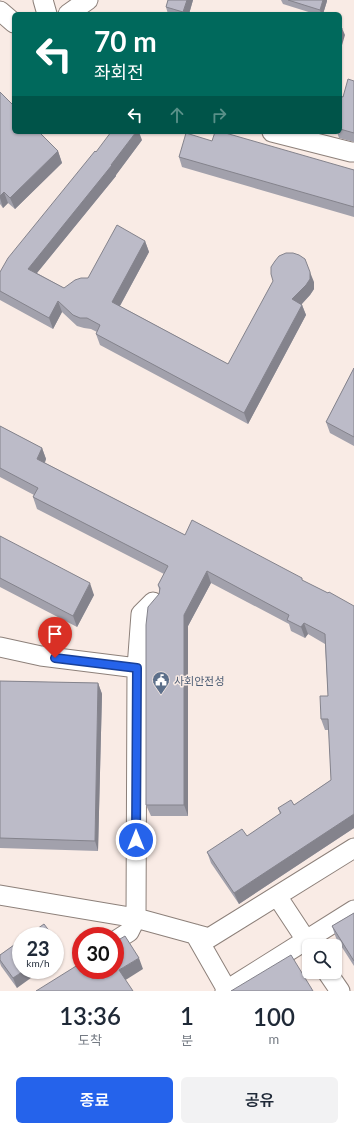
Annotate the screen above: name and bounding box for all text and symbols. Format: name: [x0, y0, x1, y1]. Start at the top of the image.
text: 70 m: [94, 24, 157, 58]
icon: left: [28, 28, 80, 80]
text: 좌회전: [94, 61, 144, 83]
icon: left: [124, 104, 146, 126]
icon: ahead: [166, 104, 188, 126]
icon: right: [208, 104, 230, 126]
pin: [38, 617, 72, 658]
icon: arrive: [44, 623, 66, 645]
public building icon: 사회안전성: [151, 670, 171, 695]
place label: 사회안전성: [174, 674, 225, 687]
position arrow: [115, 819, 157, 861]
speed limit sign: 30: [72, 927, 124, 979]
text: 23: [26, 936, 50, 960]
map controls: [302, 939, 342, 979]
button: search: [302, 939, 342, 979]
text: km/h: [26, 957, 50, 969]
text: 13:36: [59, 1001, 121, 1030]
text: 1: [180, 1001, 194, 1030]
text: 100: [253, 1002, 295, 1031]
text: m: [269, 1031, 279, 1047]
text: 도착: [78, 1032, 102, 1048]
text: 분: [181, 1032, 193, 1048]
button: 종료: [16, 1077, 173, 1123]
button: 공유: [181, 1077, 338, 1123]

